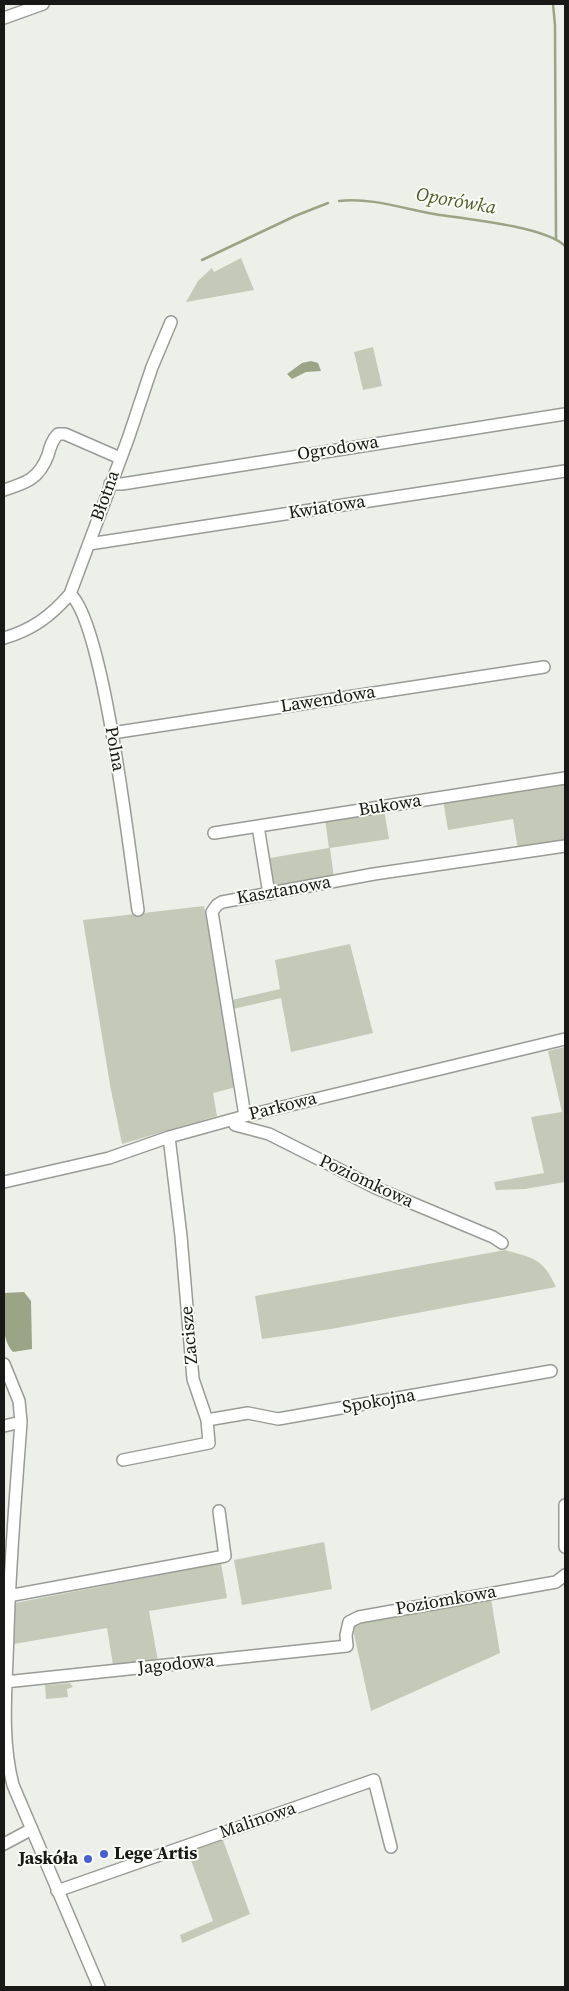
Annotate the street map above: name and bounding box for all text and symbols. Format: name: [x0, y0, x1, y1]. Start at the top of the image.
water label: Oporówka: [414, 184, 498, 220]
street label: Ogrodowa: [296, 432, 380, 466]
street label: Błotna: [87, 468, 125, 524]
street label: Kwiatowa: [287, 491, 367, 525]
street label: Lawendowa: [279, 682, 377, 718]
street label: Polna: [99, 725, 129, 773]
street label: Bukowa: [357, 790, 423, 822]
street label: Kasztanowa: [235, 872, 333, 910]
street label: Parkowa: [247, 1088, 319, 1126]
street label: Poziomkowa: [315, 1151, 417, 1213]
street label: Zacisze: [177, 1305, 203, 1365]
street label: Spokojna: [341, 1385, 417, 1419]
street label: Poziomkowa: [394, 1582, 498, 1620]
street label: Jagodowa: [137, 1650, 215, 1680]
street label: Malinowa: [217, 1798, 299, 1844]
place label: Lege Artis: [114, 1843, 197, 1865]
place label: Jaskóła: [19, 1848, 78, 1870]
marker: Lege Artis: [98, 1848, 110, 1860]
marker: Jaskóła: [82, 1853, 94, 1865]

